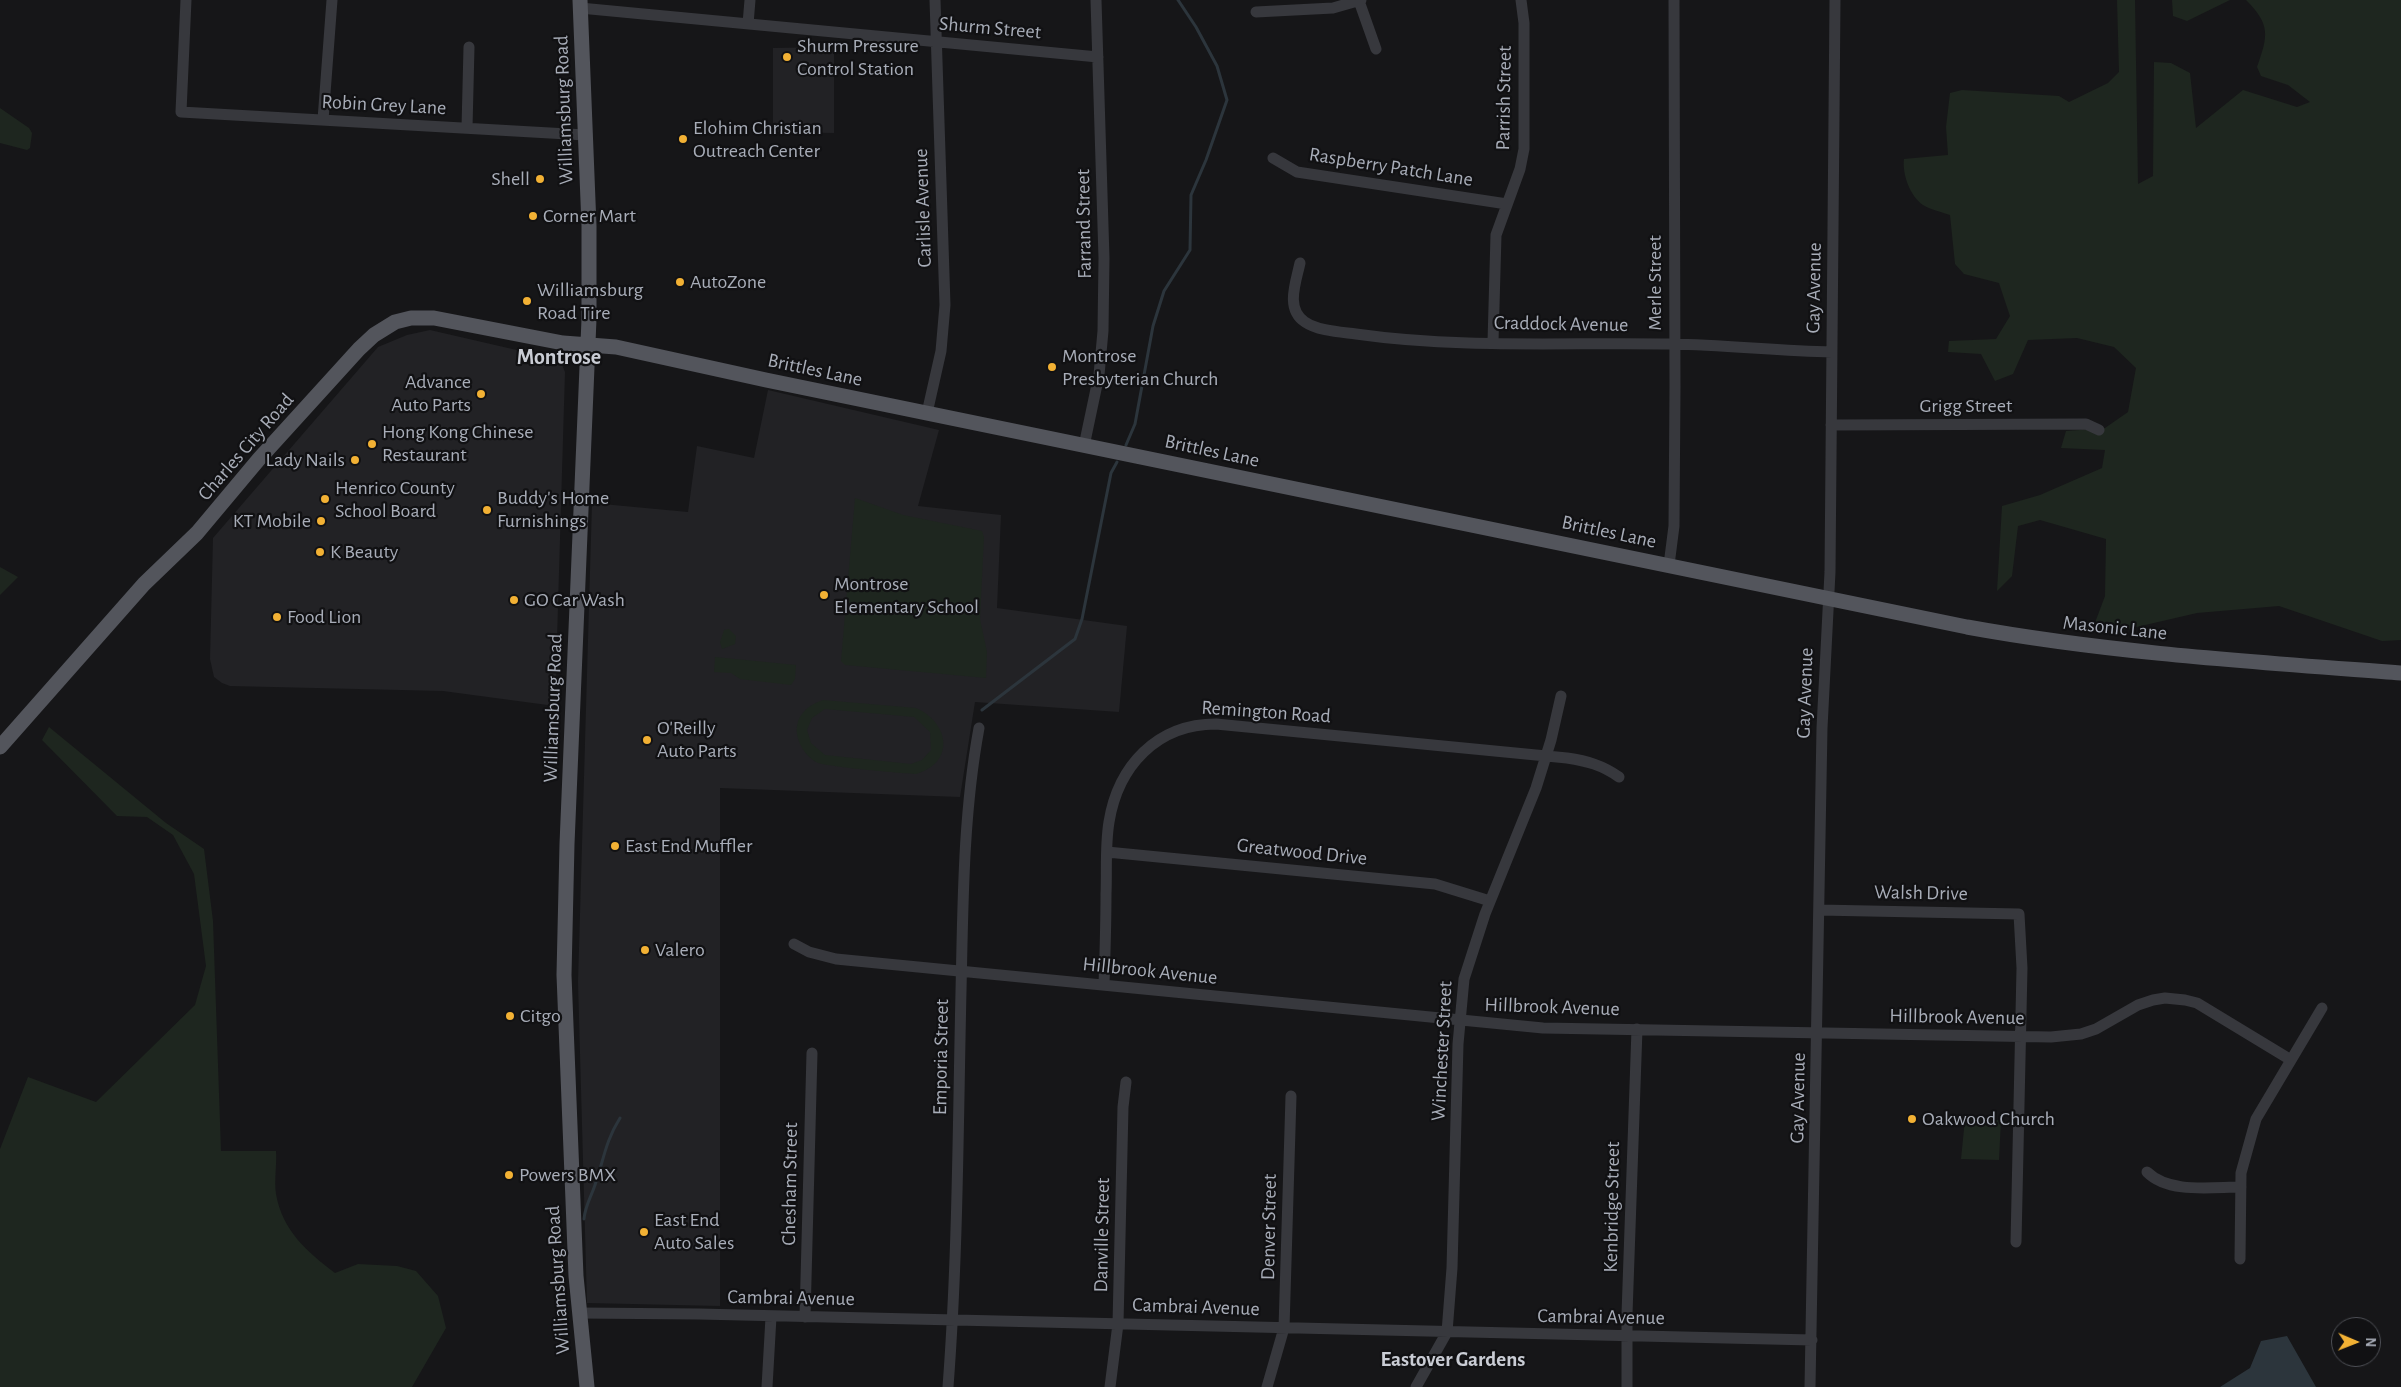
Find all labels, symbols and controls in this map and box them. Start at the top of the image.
street label: Shurm Street [938,12,1042,44]
place label: Shurm Pressure Control Station [797,34,919,81]
street label: Williamsburg Road [549,35,579,185]
street label: Parrish Street [1491,45,1517,151]
marker: Shurm Pressure Control Station [781,51,793,63]
street label: Robin Grey Lane [321,90,447,120]
place label: Elohim Christian Outreach Center [693,116,822,163]
marker: Elohim Christian Outreach Center [677,133,689,145]
street label: Raspberry Patch Lane [1307,142,1475,192]
street label: Carlisle Avenue [909,148,937,268]
place label: Shell [491,167,530,191]
street label: Farrand Street [1071,169,1097,279]
marker: Shell [534,173,546,185]
place label: Corner Mart [543,204,636,228]
marker: Corner Mart [527,210,539,222]
street label: Merle Street [1643,235,1667,331]
street label: Gay Avenue [1801,242,1827,334]
place label: AutoZone [690,270,766,294]
marker: AutoZone [674,276,686,288]
place label: Williamsburg Road Tire [537,278,643,325]
marker: Williamsburg Road Tire [521,295,533,307]
street label: Craddock Avenue [1494,311,1628,337]
district label: Montrose [517,344,601,370]
place label: Montrose Presbyterian Church [1062,344,1218,391]
street label: Brittles Lane [765,348,865,392]
marker: Montrose Presbyterian Church [1046,361,1058,373]
place label: Advance Auto Parts [391,370,471,417]
street label: Charles City Road [193,388,299,506]
marker: Advance Auto Parts [475,388,487,400]
street label: Grigg Street [1920,394,2012,418]
place label: Hong Kong Chinese Restaurant [382,420,534,467]
street label: Brittles Lane [1162,429,1262,473]
marker: Hong Kong Chinese Restaurant [366,438,378,450]
place label: Lady Nails [266,448,345,472]
marker: Lady Nails [349,454,361,466]
place label: Henrico County School Board [335,476,455,523]
place label: Buddy's Home Furnishings [497,486,609,533]
marker: Henrico County School Board [319,493,331,505]
marker: Buddy's Home Furnishings [481,504,493,516]
place label: KT Mobile [233,509,311,533]
street label: Brittles Lane [1559,510,1659,554]
marker: KT Mobile [315,515,327,527]
place label: K Beauty [330,540,398,564]
marker: K Beauty [314,546,326,558]
place label: Montrose Elementary School [834,572,979,619]
place label: GO Car Wash [524,588,625,612]
marker: Montrose Elementary School [818,589,830,601]
marker: GO Car Wash [508,594,520,606]
place label: Food Lion [287,605,361,629]
marker: Food Lion [271,611,283,623]
street label: Masonic Lane [2062,611,2168,645]
street label: Williamsburg Road [538,633,568,783]
street label: Gay Avenue [1791,647,1819,739]
street label: Remington Road [1201,696,1331,728]
place label: O'Reilly Auto Parts [657,716,737,763]
marker: O'Reilly Auto Parts [641,734,653,746]
street label: Greatwood Drive [1236,833,1368,871]
place label: East End Muffler [625,834,752,858]
marker: East End Muffler [609,840,621,852]
street label: Walsh Drive [1874,880,1968,906]
place label: Valero [655,938,705,962]
marker: Valero [639,944,651,956]
street label: Hillbrook Avenue [1081,952,1219,990]
street label: Winchester Street [1426,981,1458,1121]
street label: Hillbrook Avenue [1484,993,1620,1021]
street label: Emporia Street [928,999,954,1115]
place label: Citgo [520,1004,561,1028]
street label: Hillbrook Avenue [1889,1004,2025,1030]
marker: Citgo [504,1010,516,1022]
street label: Gay Avenue [1785,1052,1811,1144]
place label: Oakwood Church [1922,1107,2055,1131]
marker: Oakwood Church [1906,1113,1918,1125]
street label: Chesham Street [777,1122,803,1246]
street label: Kenbridge Street [1599,1141,1625,1273]
place label: Powers BMX [519,1163,616,1187]
marker: Powers BMX [503,1169,515,1181]
street label: Denver Street [1256,1174,1282,1280]
street label: Danville Street [1089,1177,1115,1293]
street label: Williamsburg Road [541,1205,575,1355]
place label: East End Auto Sales [654,1208,734,1255]
marker: East End Auto Sales [638,1226,650,1238]
street label: Cambrai Avenue [727,1285,855,1311]
street label: Cambrai Avenue [1132,1293,1260,1321]
street label: Cambrai Avenue [1537,1304,1665,1330]
north arrow [2331,1317,2381,1367]
text: N [2363,1337,2377,1347]
district label: Eastover Gardens [1381,1347,1525,1373]

